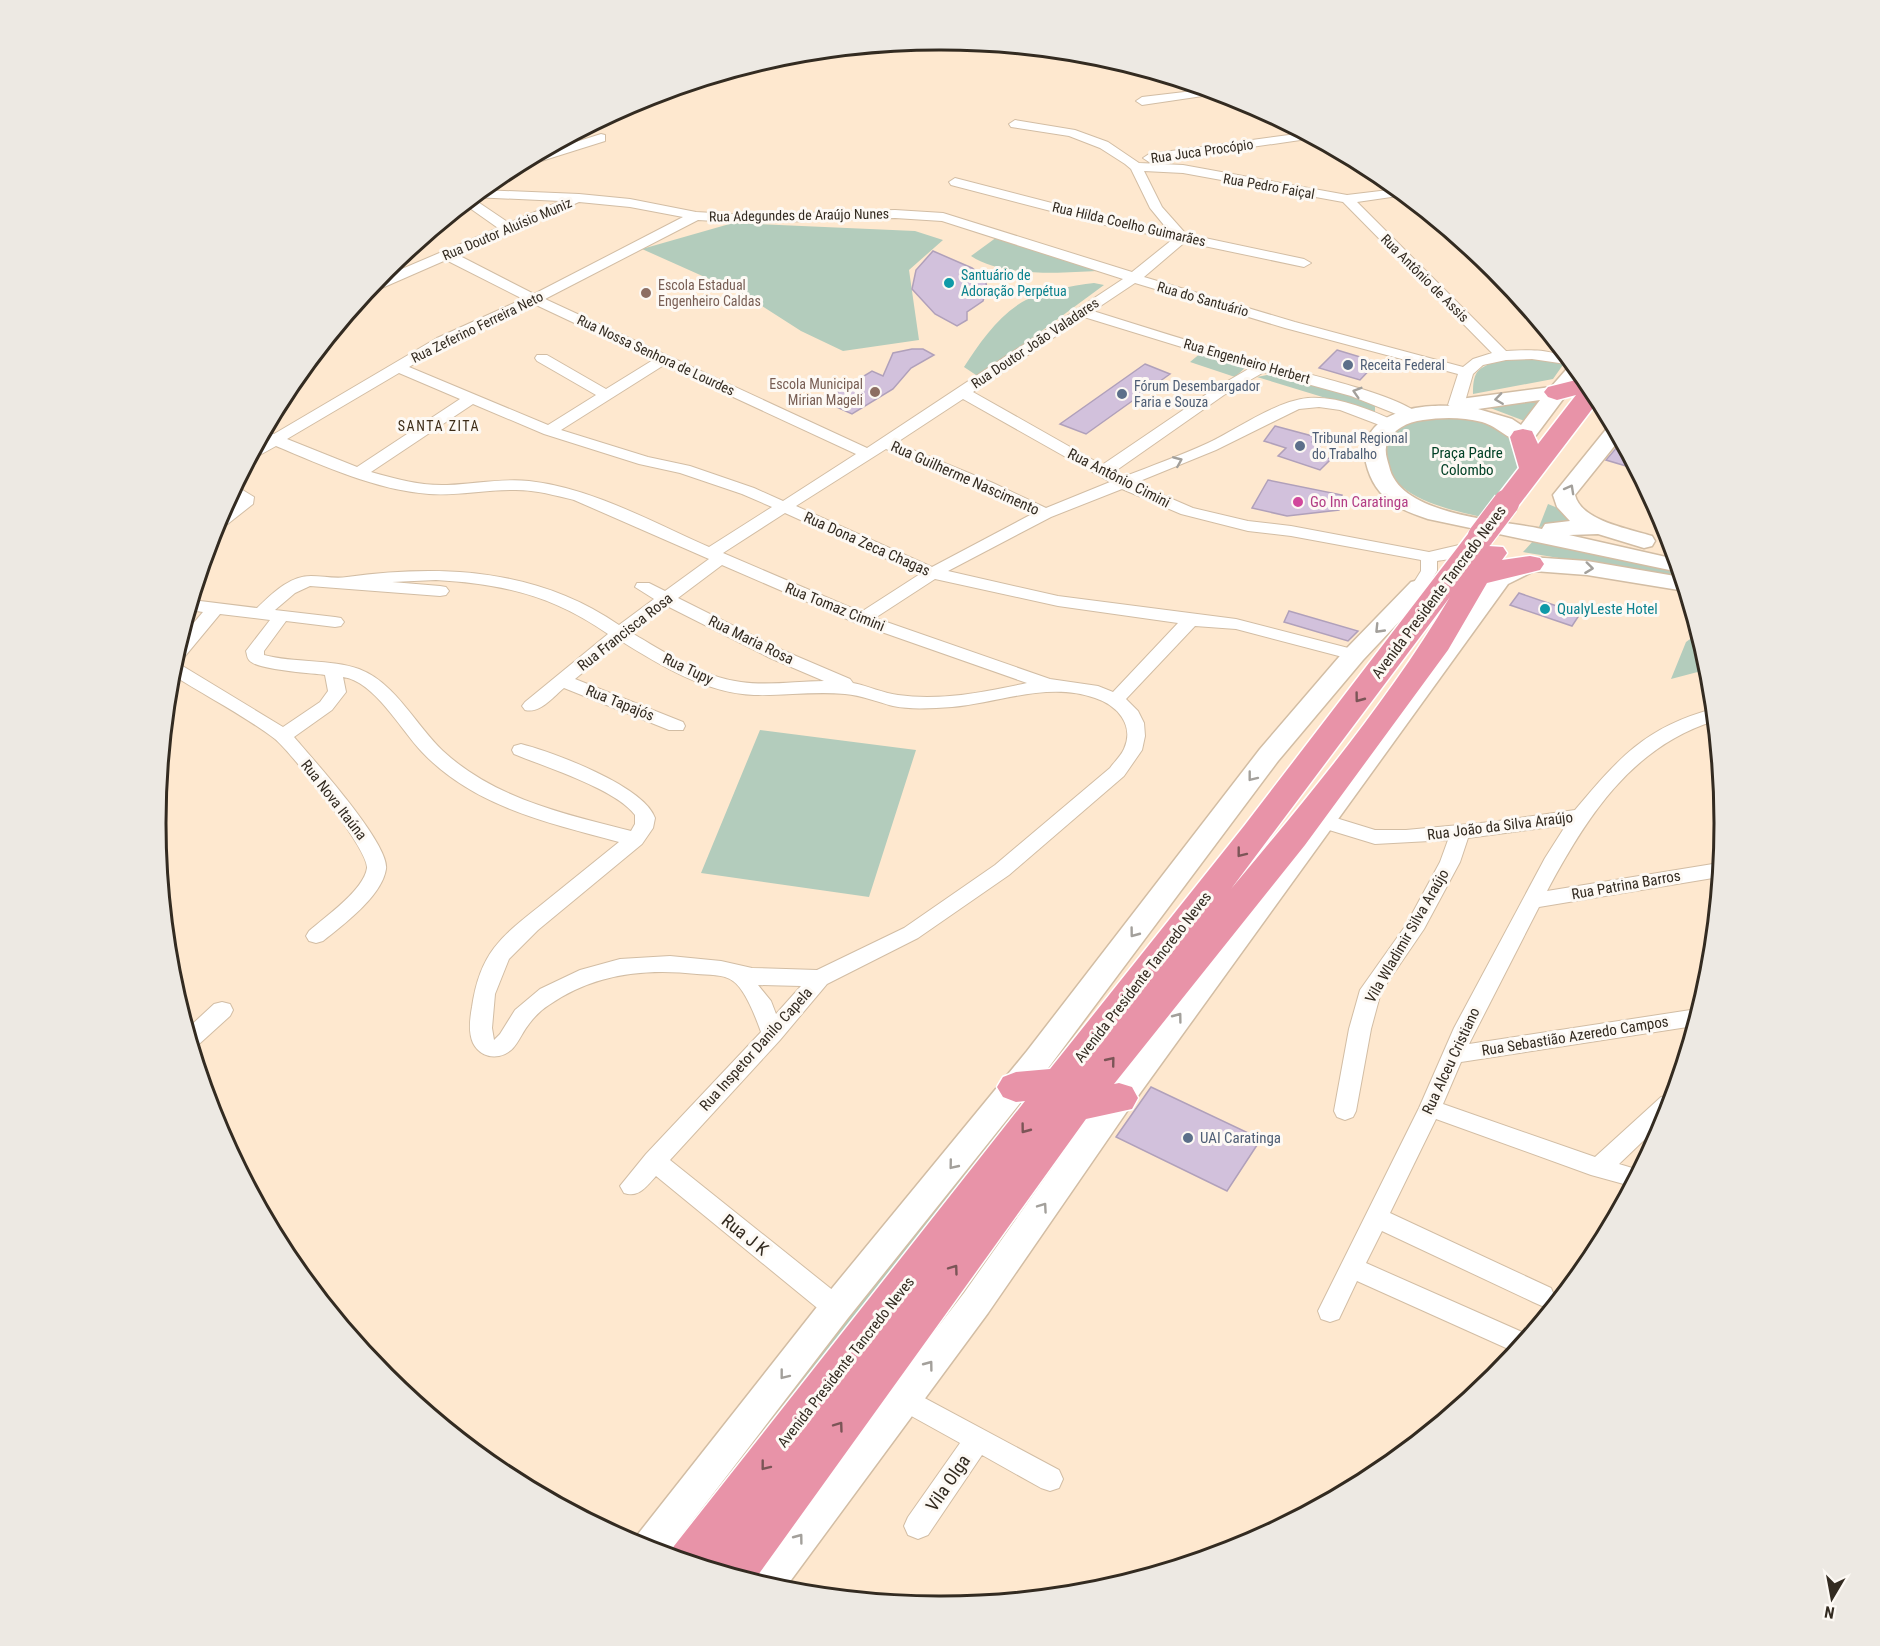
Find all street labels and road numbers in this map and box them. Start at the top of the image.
street label: Rua Juca Procópio [1150,136,1254,166]
street label: Rua Pedro Faiçal [1222,170,1316,202]
street label: Rua Doutor Aluísio Muniz [440,194,574,264]
street label: Rua Hilda Coelho Guimarães [1051,199,1207,249]
street label: Rua Adegundes de Araújo Nunes [709,205,889,225]
street label: Rua Antônio de Assis [1378,231,1472,325]
street label: Rua do Santuário [1156,278,1250,320]
street label: Rua Zeferino Ferreira Neto [408,288,546,366]
street label: Rua Doutor João Valadares [968,294,1102,392]
street label: Rua Nossa Senhora de Lourdes [575,311,737,399]
street label: Rua Engenheiro Herbert [1182,335,1312,387]
street label: Rua Guilherme Nascimento [888,437,1042,519]
street label: Rua Antônio Cimini [1065,444,1173,512]
street label: Avenida Presidente Tancredo Neves [1368,502,1510,682]
street label: Rua Dona Zeca Chagas [801,508,933,580]
street label: Rua Tomaz Cimini [782,579,888,635]
street label: Rua Francisca Rosa [574,589,676,675]
street label: Rua Maria Rosa [705,612,797,668]
street label: Rua Tupy [660,650,716,688]
street label: Rua Tapajós [583,681,657,725]
street label: Rua Nova Itaúna [297,756,371,844]
street label: Rua João da Silva Araújo [1426,808,1574,844]
street label: Vila Wladimir Silva Araújo [1361,866,1453,1006]
street label: Rua Patrina Barros [1570,867,1682,903]
street label: Avenida Presidente Tancredo Neves [1071,888,1215,1066]
street label: Rua Inspetor Danilo Capela [696,984,816,1114]
street label: Rua Alceu Cristiano [1418,1005,1484,1117]
street label: Rua Sebastião Azeredo Campos [1480,1012,1670,1060]
street label: Rua J K [718,1210,773,1260]
street label: Avenida Presidente Tancredo Neves [774,1273,918,1451]
street label: Vila Olga [921,1451,974,1515]

